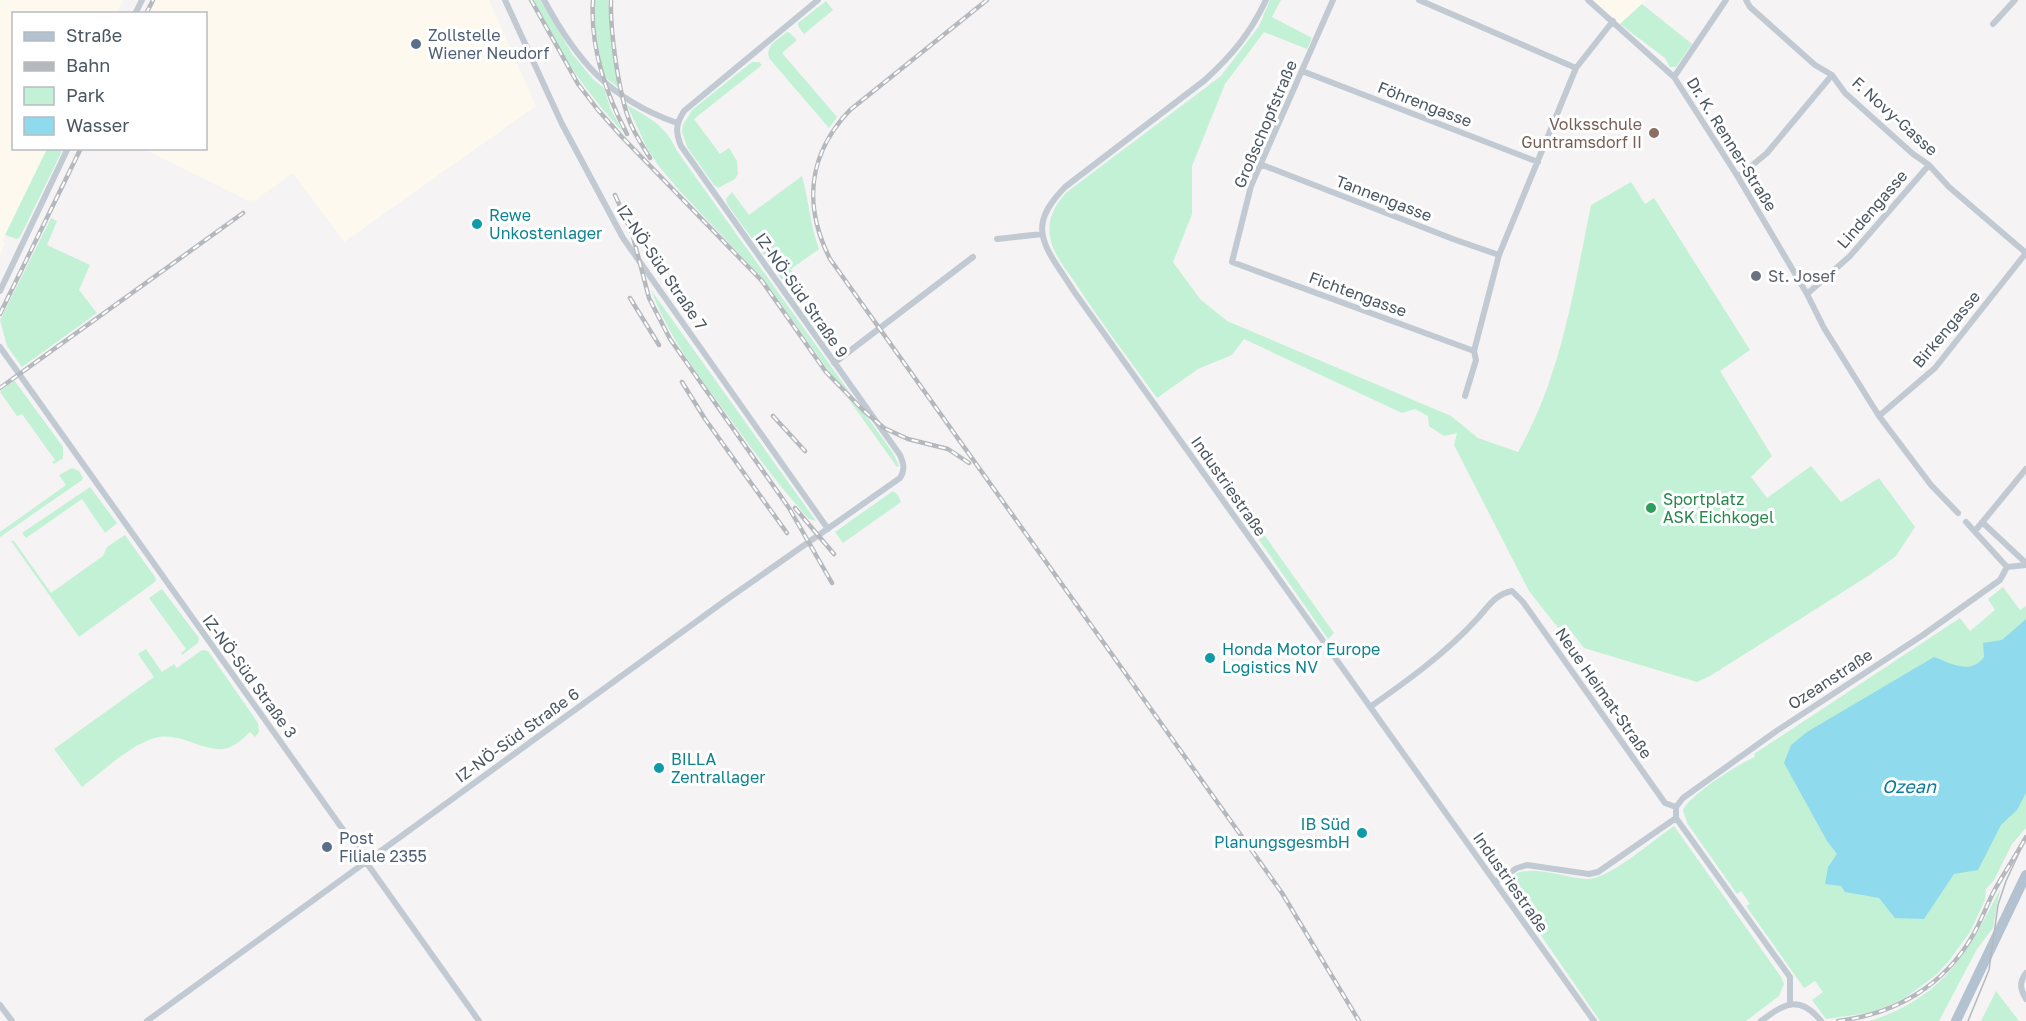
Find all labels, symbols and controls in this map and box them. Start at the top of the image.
legend [12,12,207,150]
text: Straße [66,24,122,46]
place label: Zollstelle Wiener Neudorf [428,25,549,63]
marker: Zollstelle Wiener Neudorf [409,37,423,51]
text: Bahn [66,54,110,76]
street label: Großschopfstraße [1229,57,1301,191]
street label: F. Novy-Gasse [1848,72,1942,160]
street label: Dr. K. Renner-Straße [1683,73,1781,215]
street label: Föhrengasse [1375,77,1475,131]
text: Park [66,84,105,106]
text: Wasser [66,114,129,136]
place label: Volksschule Guntramsdorf II [1521,114,1642,152]
marker: Volksschule Guntramsdorf II [1647,126,1661,140]
street label: Lindengasse [1833,166,1911,252]
street label: Tannengasse [1333,170,1435,226]
street label: IZ-NÖ-Süd Straße 7 [613,200,711,334]
place label: Rewe Unkostenlager [489,205,602,243]
marker: Rewe Unkostenlager [470,217,484,231]
street label: IZ-NÖ-Süd Straße 9 [751,229,853,361]
place label: St. Josef [1768,266,1836,286]
street label: Fichtengasse [1306,267,1410,321]
marker: St. Josef [1749,269,1763,283]
street label: Birkengasse [1908,286,1984,372]
street label: Industriestraße [1187,432,1271,540]
place label: Sportplatz ASK Eichkogel [1663,489,1774,527]
marker: Sportplatz ASK Eichkogel [1644,501,1658,515]
street label: IZ-NÖ-Süd Straße 3 [198,610,302,742]
street label: Neue Heimat-Straße [1551,624,1657,762]
place label: Honda Motor Europe Logistics NV [1222,639,1380,677]
street label: Ozeanstraße [1784,644,1876,714]
marker: Honda Motor Europe Logistics NV [1203,651,1217,665]
street label: IZ-NÖ-Süd Straße 6 [451,683,583,787]
place label: BILLA Zentrallager [671,749,765,787]
marker: BILLA Zentrallager [652,761,666,775]
water label: Ozean [1882,775,1937,797]
place label: IB Süd PlanungsgesmbH [1214,814,1350,852]
marker: IB Süd PlanungsgesmbH [1355,826,1369,840]
place label: Post Filiale 2355 [339,828,427,866]
street label: Industriestraße [1469,828,1553,936]
marker: Post Filiale 2355 [320,840,334,854]

